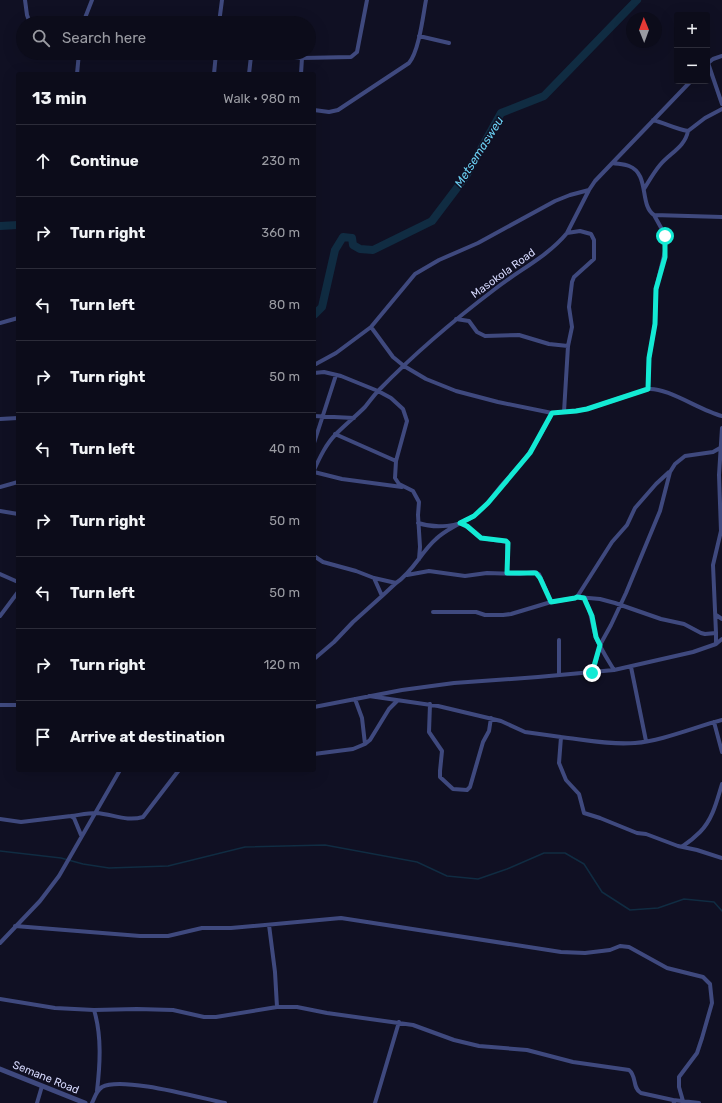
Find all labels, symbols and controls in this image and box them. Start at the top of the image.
north arrow [626,12,662,48]
map controls [674,12,710,84]
button: + [674,12,710,48]
search box [16,16,316,60]
icon: search [30,27,52,49]
text: Search here [62,29,146,47]
button: − [674,48,710,84]
text: 13 min [32,88,87,108]
text: Walk · 980 m [223,91,300,106]
water label: Metsemasweu [452,114,506,190]
icon: ahead [32,150,54,172]
text: Continue [70,152,139,170]
text: 230 m [262,153,300,168]
icon: right [32,222,54,244]
text: Turn right [70,224,145,242]
text: 360 m [261,225,300,240]
route start [656,227,674,245]
street label: Masokola Road [469,246,538,301]
icon: left [32,294,54,316]
text: Turn left [70,296,135,314]
text: 80 m [269,297,300,312]
icon: right [32,366,54,388]
text: Turn right [70,368,145,386]
text: 50 m [269,369,300,384]
icon: left [32,438,54,460]
text: Turn left [70,440,135,458]
text: 40 m [269,441,300,456]
icon: right [32,510,54,532]
text: Turn right [70,512,145,530]
text: 50 m [269,513,300,528]
icon: left [32,582,54,604]
text: Turn left [70,584,135,602]
text: 50 m [269,585,300,600]
icon: right [32,654,54,676]
text: Turn right [70,656,145,674]
text: 120 m [264,657,300,672]
route end [583,664,601,682]
icon: arrive [32,726,54,748]
text: Arrive at destination [70,728,225,746]
street label: Semane Road [11,1058,81,1097]

